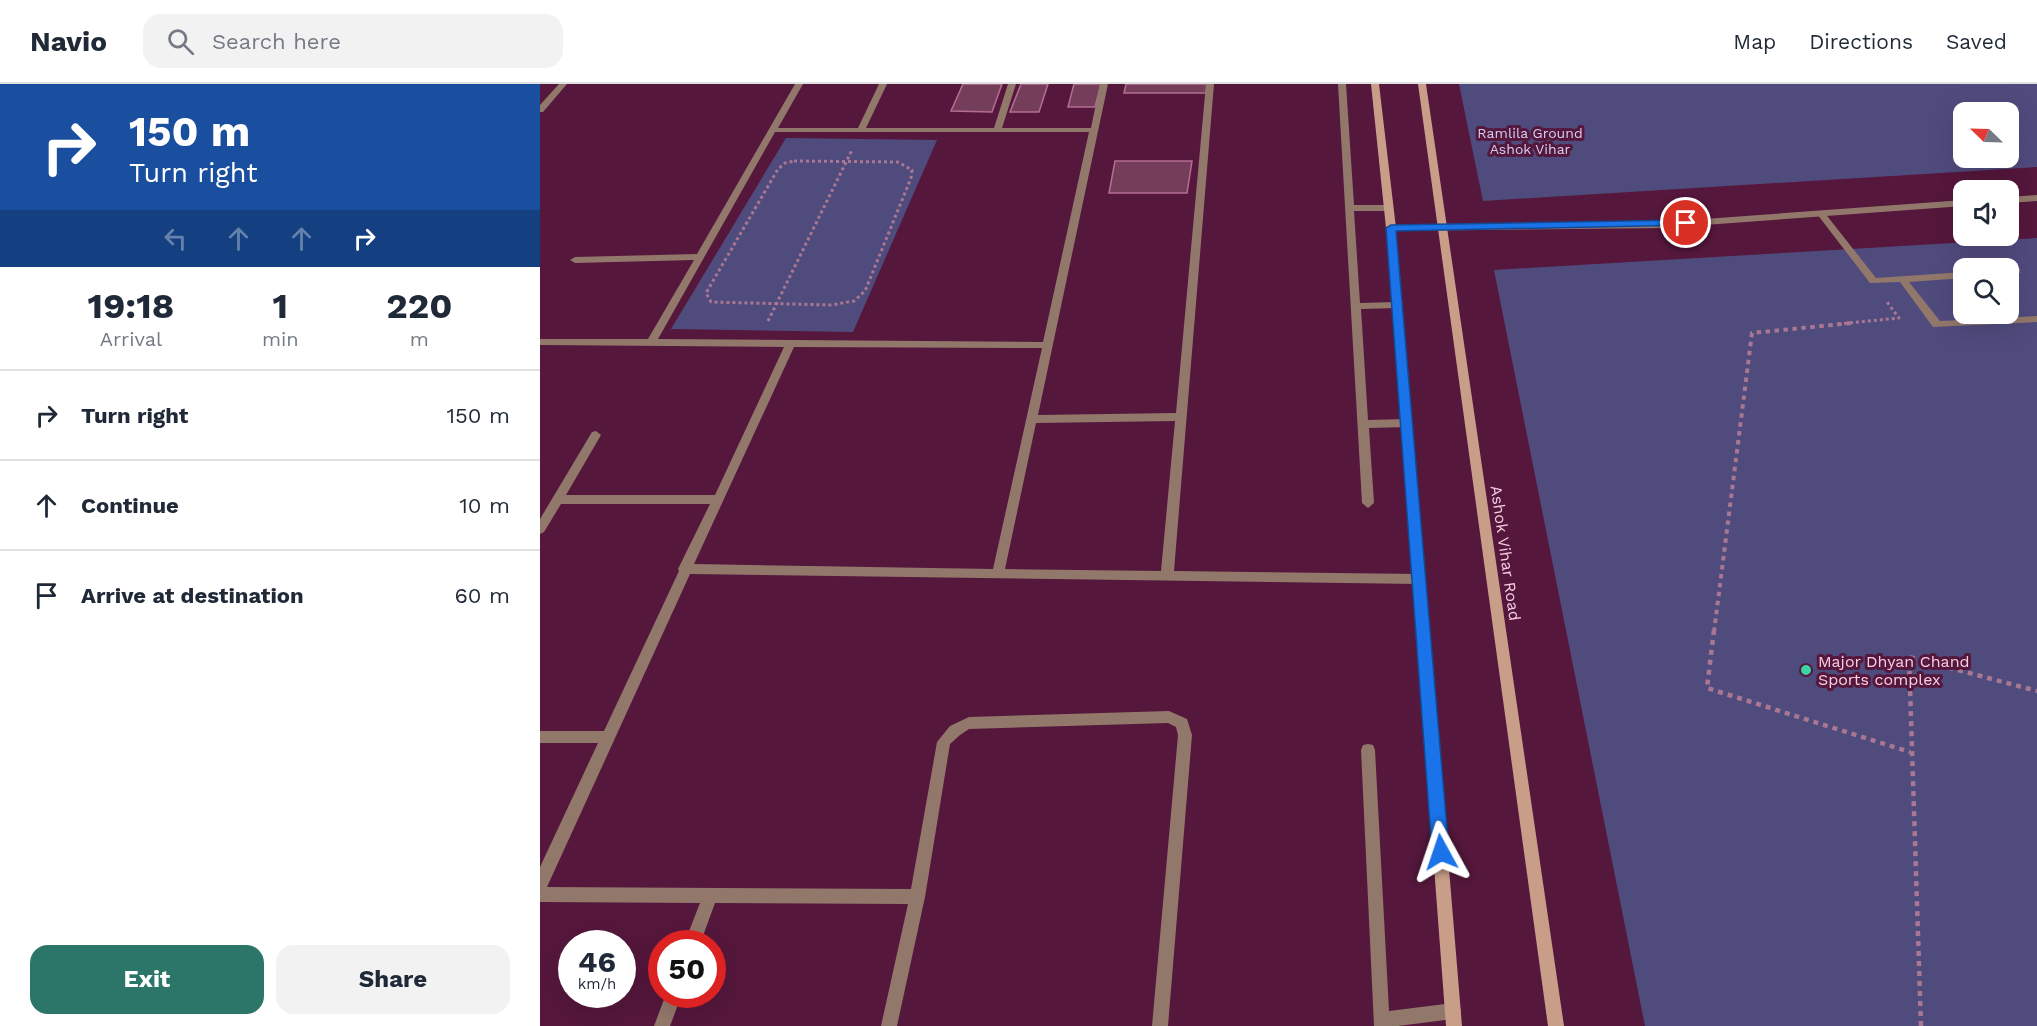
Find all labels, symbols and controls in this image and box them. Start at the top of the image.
search box [143,14,563,68]
text: Navio [30,25,107,58]
icon: search [164,25,197,58]
text: Search here [212,29,341,54]
text: Map [1733,29,1776,54]
text: Directions [1809,29,1913,54]
text: Saved [1946,29,2007,54]
north arrow [1953,102,2019,168]
map controls [1953,102,2019,324]
text: 150 m [129,107,250,156]
icon: right [30,108,108,186]
park label: Ramlila Ground Ashok Vihar [1477,125,1583,157]
text: Turn right [129,157,258,189]
button: sound [1953,180,2019,246]
pin [1660,197,1711,248]
icon: arrive [1669,206,1702,239]
icon: left [159,222,192,255]
icon: ahead [222,222,255,255]
icon: ahead [285,222,318,255]
icon: right [348,222,381,255]
button: search [1953,258,2019,324]
text: 19:18 [88,285,174,327]
text: 1 [272,285,288,327]
text: 220 [386,285,452,327]
text: Arrival [100,327,162,351]
text: min [262,327,299,351]
text: m [410,327,429,351]
icon: right [30,399,63,432]
text: Turn right [81,403,188,428]
text: 150 m [446,403,510,428]
street label: Ashok Vihar Road [1487,484,1524,622]
icon: ahead [30,489,63,522]
text: Continue [81,493,179,518]
text: 10 m [459,493,510,518]
icon: arrive [30,579,63,612]
text: Arrive at destination [81,583,304,608]
text: 60 m [454,583,510,608]
place label: Major Dhyan Chand Sports complex [1818,652,1970,689]
marker: Major Dhyan Chand Sports complex [1799,663,1813,677]
position arrow [1409,820,1473,884]
speed limit sign: 50 [648,930,726,1008]
text: 46 [578,944,616,979]
button: Exit [30,945,264,1014]
button: Share [276,945,510,1014]
text: km/h [578,975,616,993]

